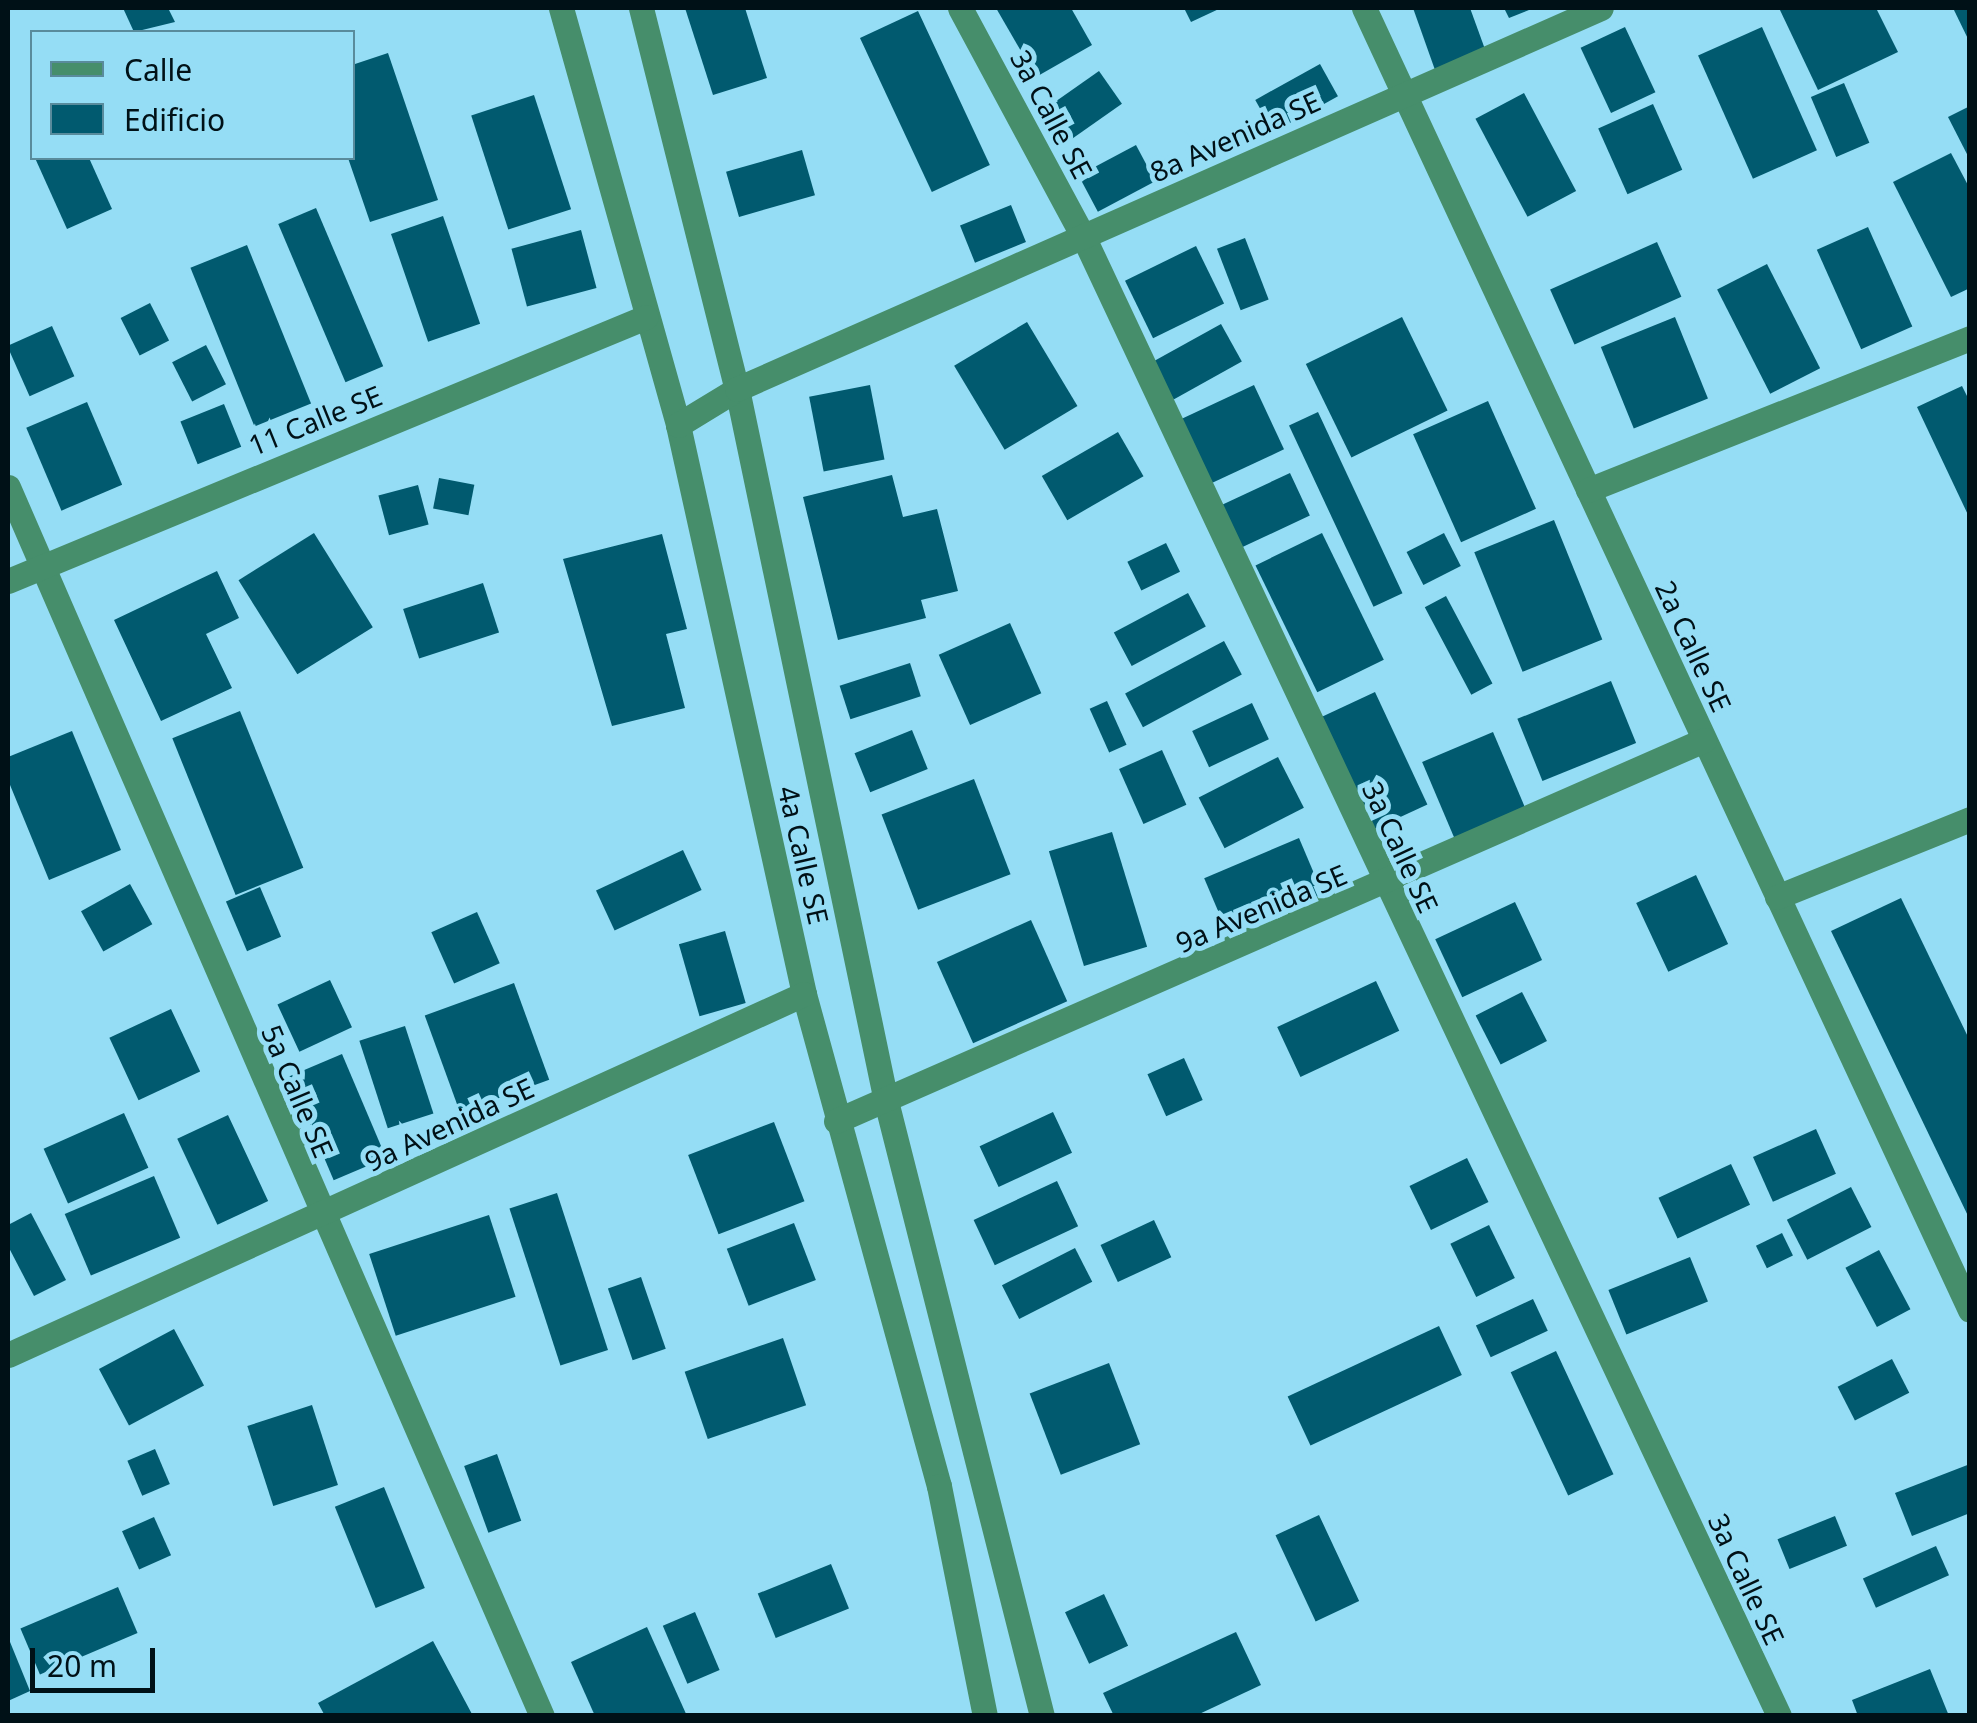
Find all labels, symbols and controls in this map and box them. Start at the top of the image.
legend [30,30,355,160]
street label: 3a Calle SE [1004,44,1100,184]
text: Calle [124,49,192,90]
street label: 8a Avenida SE [1145,84,1325,188]
text: Edificio [124,99,225,140]
street label: 11 Calle SE [243,378,387,462]
street label: 2a Calle SE [1649,575,1739,717]
street label: 3a Calle SE [1356,776,1446,918]
street label: 4a Calle SE [772,783,836,927]
street label: 9a Avenida SE [1170,857,1352,959]
street label: 5a Calle SE [255,1020,341,1162]
street label: 9a Avenida SE [359,1070,539,1178]
street label: 3a Calle SE [1702,1508,1792,1650]
scale bar [35,1628,160,1690]
text: 20 m [47,1645,117,1686]

